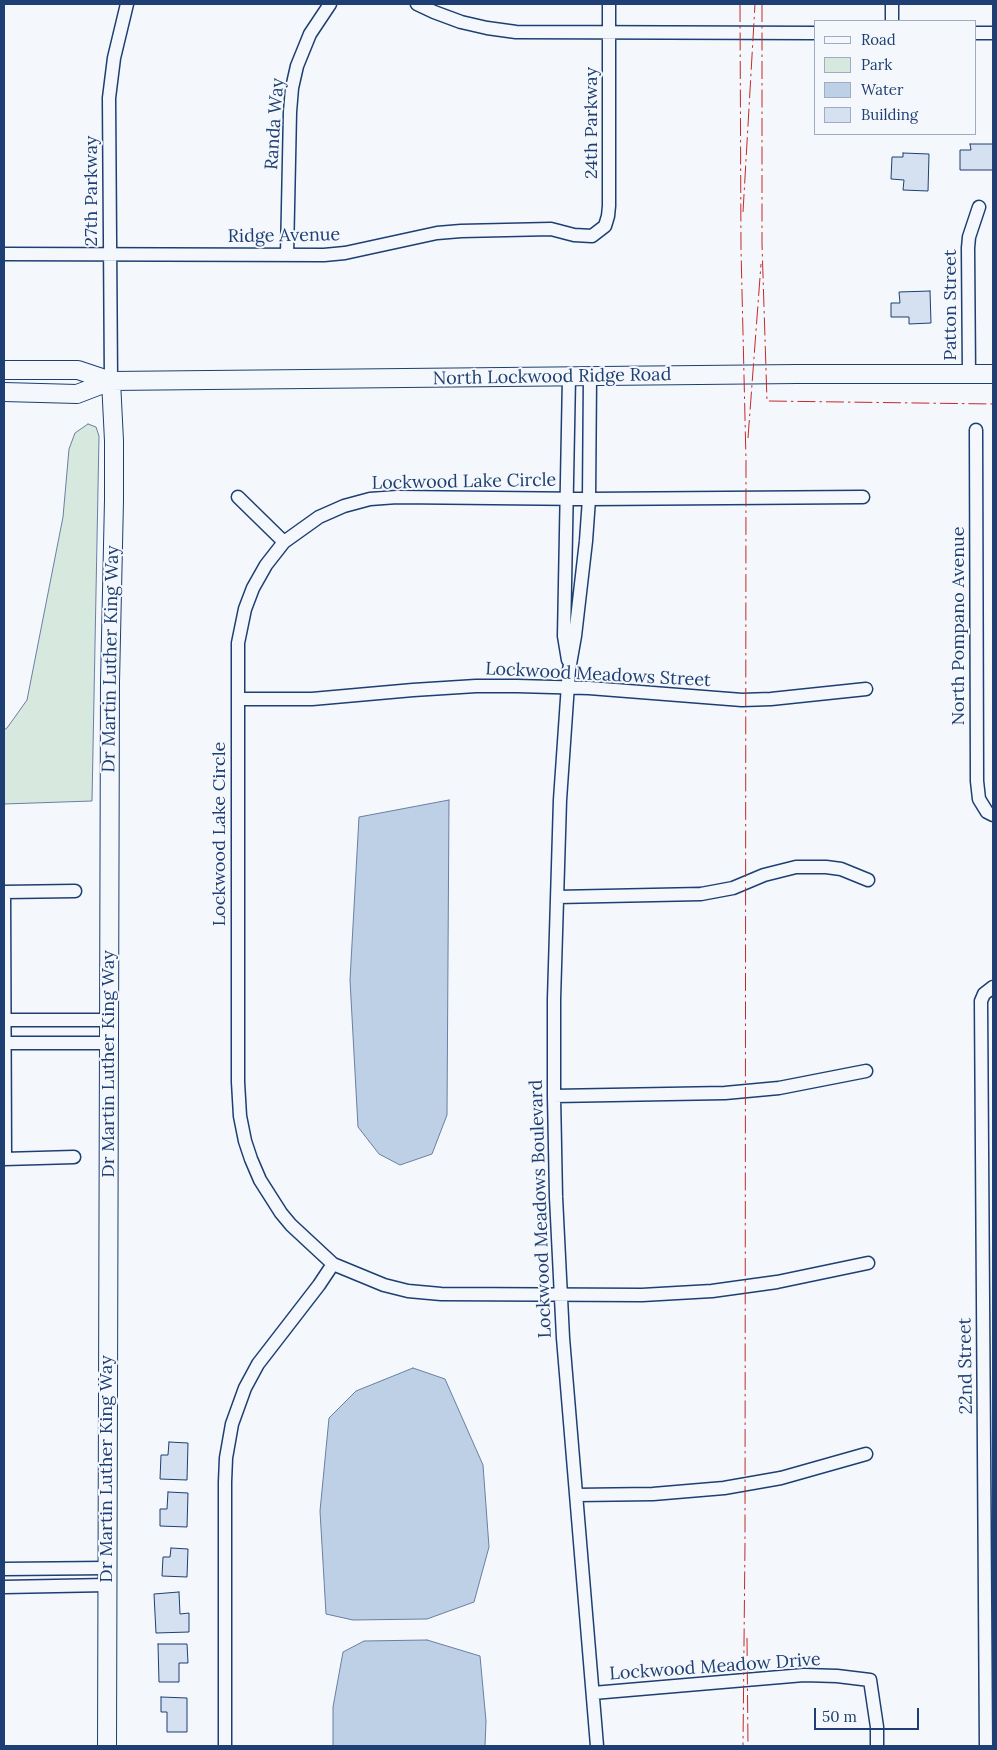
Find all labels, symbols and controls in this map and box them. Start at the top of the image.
legend [814,20,977,135]
text: Road [861,30,896,49]
text: Park [861,55,892,74]
street label: 24th Parkway [581,67,603,179]
street label: Randa Way [261,77,289,171]
text: Water [861,80,903,99]
text: Building [861,105,918,124]
street label: 27th Parkway [81,136,103,246]
street label: Ridge Avenue [228,224,340,248]
street label: Patton Street [940,249,962,361]
street label: North Lockwood Ridge Road [433,364,671,390]
street label: Lockwood Lake Circle [372,470,556,494]
street label: North Pompano Avenue [948,526,970,726]
street label: Dr Martin Luther King Way [98,545,124,773]
street label: Lockwood Meadows Street [485,658,711,692]
street label: Lockwood Lake Circle [209,742,231,926]
street label: Dr Martin Luther King Way [98,950,120,1178]
street label: Lockwood Meadows Boulevard [526,1079,556,1339]
street label: 22nd Street [954,1317,978,1415]
street label: Dr Martin Luther King Way [96,1355,118,1583]
street label: Lockwood Meadow Drive [609,1649,821,1685]
scale bar [817,1698,922,1730]
text: 50 m [822,1707,857,1726]

